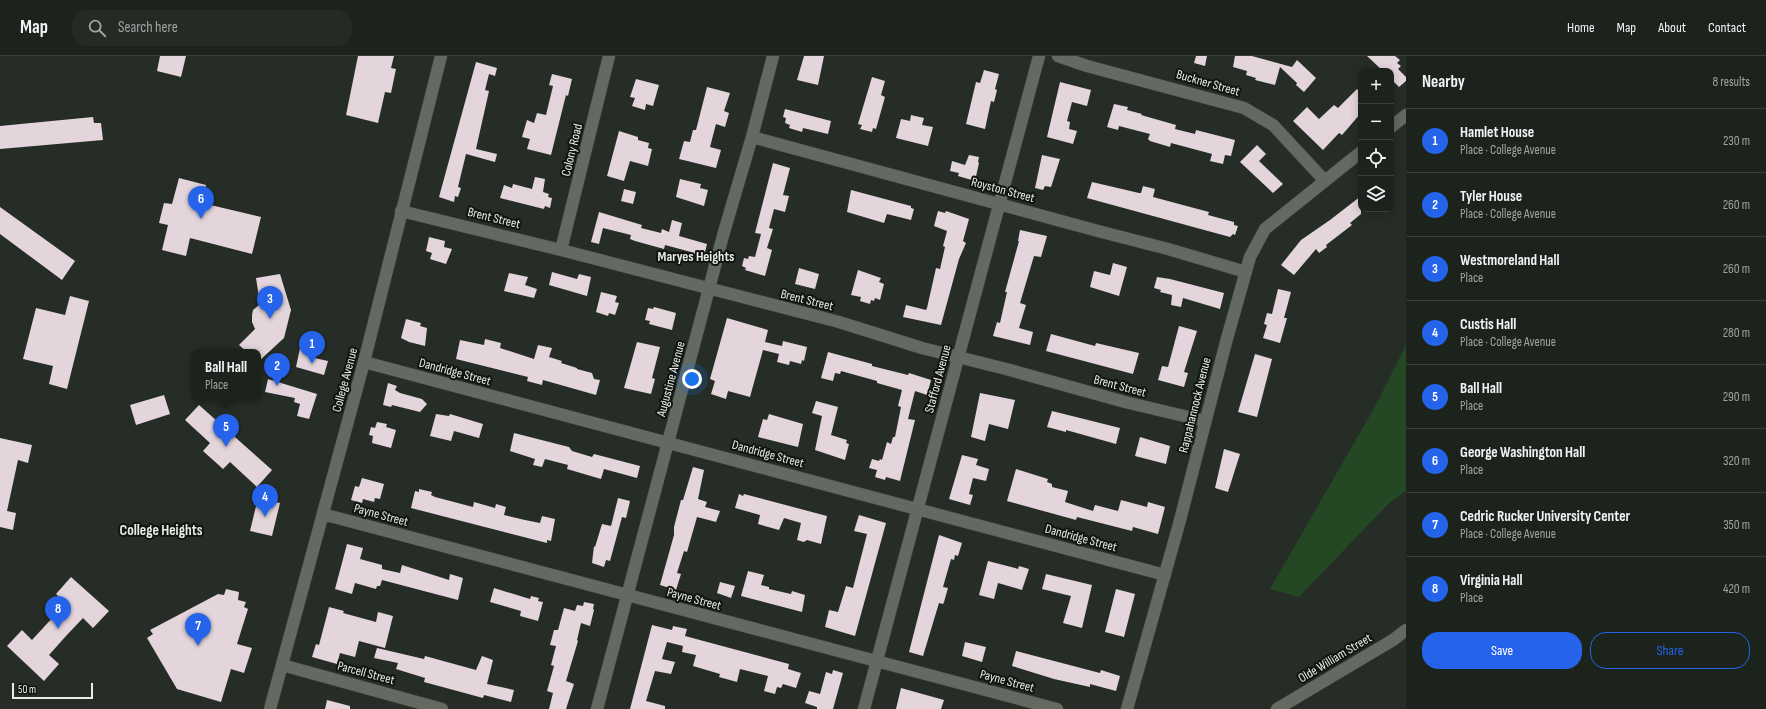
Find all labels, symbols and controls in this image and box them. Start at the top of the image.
search box [72,10,352,46]
text: Map [20,16,48,39]
icon: search [86,17,108,39]
text: Search here [118,18,178,37]
text: Home [1567,19,1595,36]
text: Map [1617,19,1636,36]
text: About [1658,19,1686,36]
text: Contact [1708,19,1746,36]
street label: Buckner Street [1174,66,1242,100]
map controls [1358,68,1394,212]
button: + [1358,68,1394,104]
text: Nearby [1422,72,1465,92]
text: 8 results [1712,74,1750,90]
button: − [1358,104,1394,140]
street label: Colony Road [558,122,586,178]
text: Hamlet House [1460,123,1534,142]
text: 1 [1432,133,1438,149]
text: 230 m [1723,133,1750,149]
button: locate [1358,140,1394,176]
text: Place · College Avenue [1460,142,1556,158]
street label: Royston Street [969,174,1037,206]
button: layers [1358,176,1394,212]
pin: 6 [188,186,214,219]
text: Tyler House [1460,187,1522,206]
text: 2 [1432,197,1438,213]
text: 260 m [1723,197,1750,213]
street label: Brent Street [466,204,522,232]
text: Place · College Avenue [1460,206,1556,222]
district label: Maryes Heights [658,248,734,265]
text: Westmoreland Hall [1460,251,1560,270]
text: 3 [1432,261,1438,277]
text: 260 m [1723,261,1750,277]
text: Place [1460,270,1483,286]
pin: 3 [257,286,283,319]
street label: Brent Street [779,286,835,314]
text: Custis Hall [1460,315,1516,334]
text: 4 [1432,325,1438,341]
text: 280 m [1723,325,1750,341]
pin: 1 [299,331,325,364]
text: Place · College Avenue [1460,334,1556,350]
street label: Augustine Avenue [653,340,689,419]
street label: Stafford Avenue [921,343,955,415]
street label: College Avenue [329,346,361,414]
popup [191,349,261,401]
pin: 2 [264,353,290,386]
street label: Dandridge Street [417,355,493,389]
street label: Rappahannock Avenue [1175,356,1215,454]
text: Ball Hall [205,358,247,377]
your location [682,369,702,389]
street label: Brent Street [1092,371,1148,401]
text: Place [205,377,228,393]
text: Ball Hall [1460,379,1502,398]
text: 5 [1432,389,1438,405]
text: 290 m [1723,389,1750,405]
text: Place [1460,398,1483,414]
pin: 5 [213,414,239,447]
street label: Dandridge Street [730,437,806,471]
text: George Washington Hall [1460,443,1585,462]
text: 6 [1432,453,1438,469]
text: 320 m [1723,453,1750,469]
text: Place [1460,462,1483,478]
pin: 4 [252,484,278,517]
street label: Payne Street [352,500,410,530]
text: Cedric Rucker University Center [1460,507,1630,526]
text: 7 [1432,517,1438,533]
text: 350 m [1723,517,1750,533]
district label: College Heights [120,521,203,540]
street label: Dandridge Street [1043,521,1119,555]
text: Place · College Avenue [1460,526,1556,542]
text: Virginia Hall [1460,571,1522,590]
text: 8 [1432,581,1438,597]
text: 420 m [1723,581,1750,597]
street label: Payne Street [665,584,723,614]
text: Place [1460,590,1483,606]
pin: 8 [45,596,71,629]
pin: 7 [185,613,211,646]
street label: Olde William Street [1295,630,1375,686]
button: Save [1422,632,1582,669]
button: Share [1590,632,1750,669]
street label: Parcell Street [336,658,396,688]
street label: Payne Street [978,666,1036,696]
scale bar [12,681,93,700]
text: 50 m [18,683,36,696]

